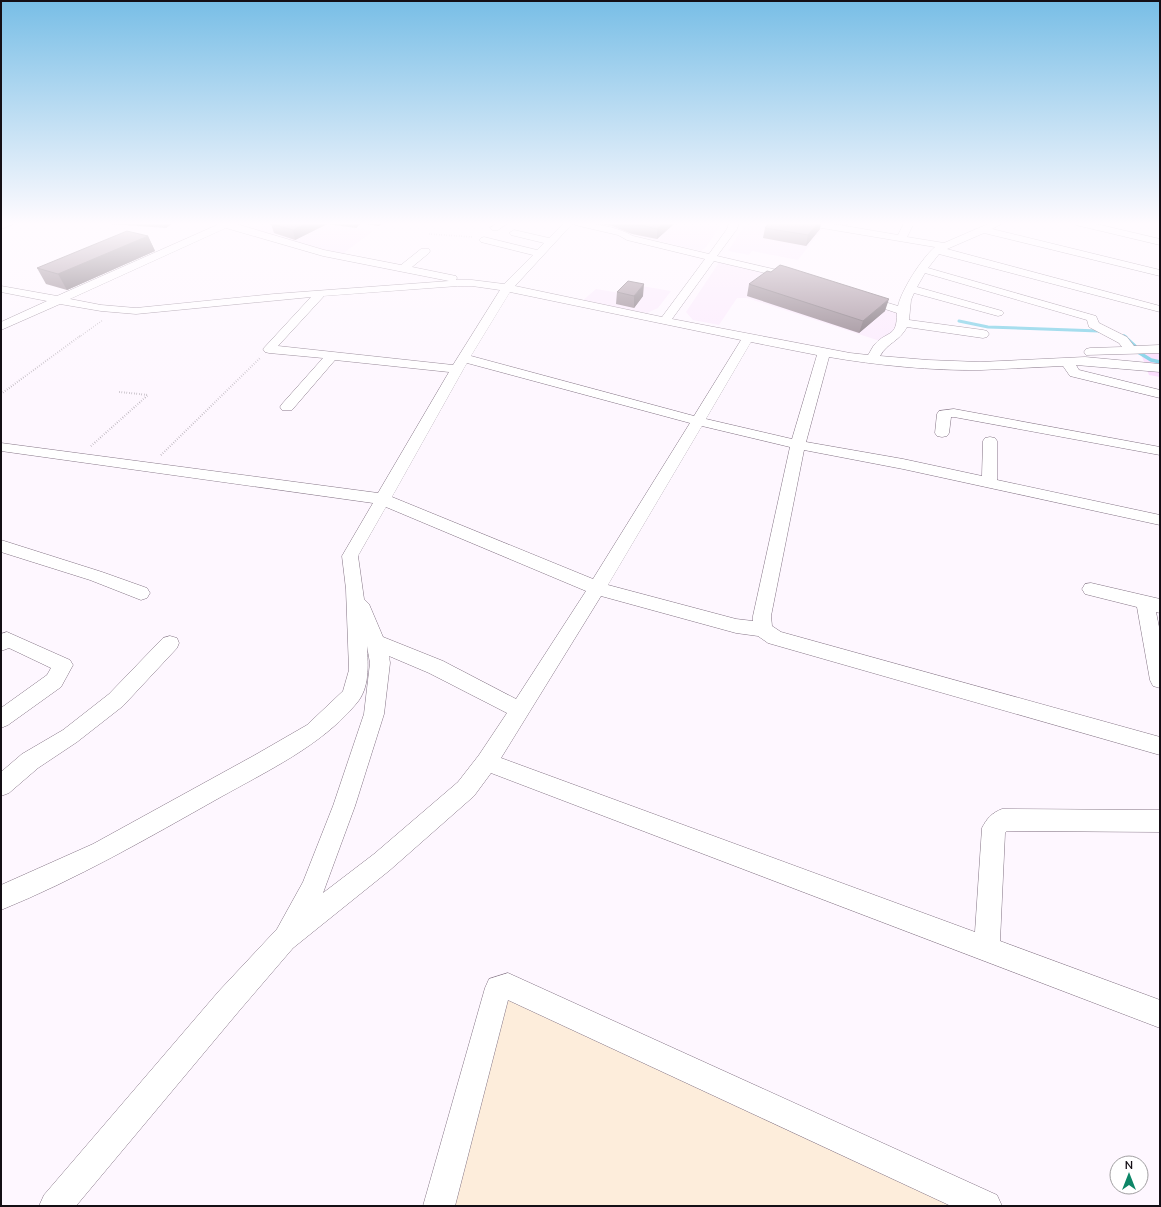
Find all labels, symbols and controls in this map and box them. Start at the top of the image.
north arrow [1109,1155,1149,1195]
text: N [1125,1158,1133,1172]

